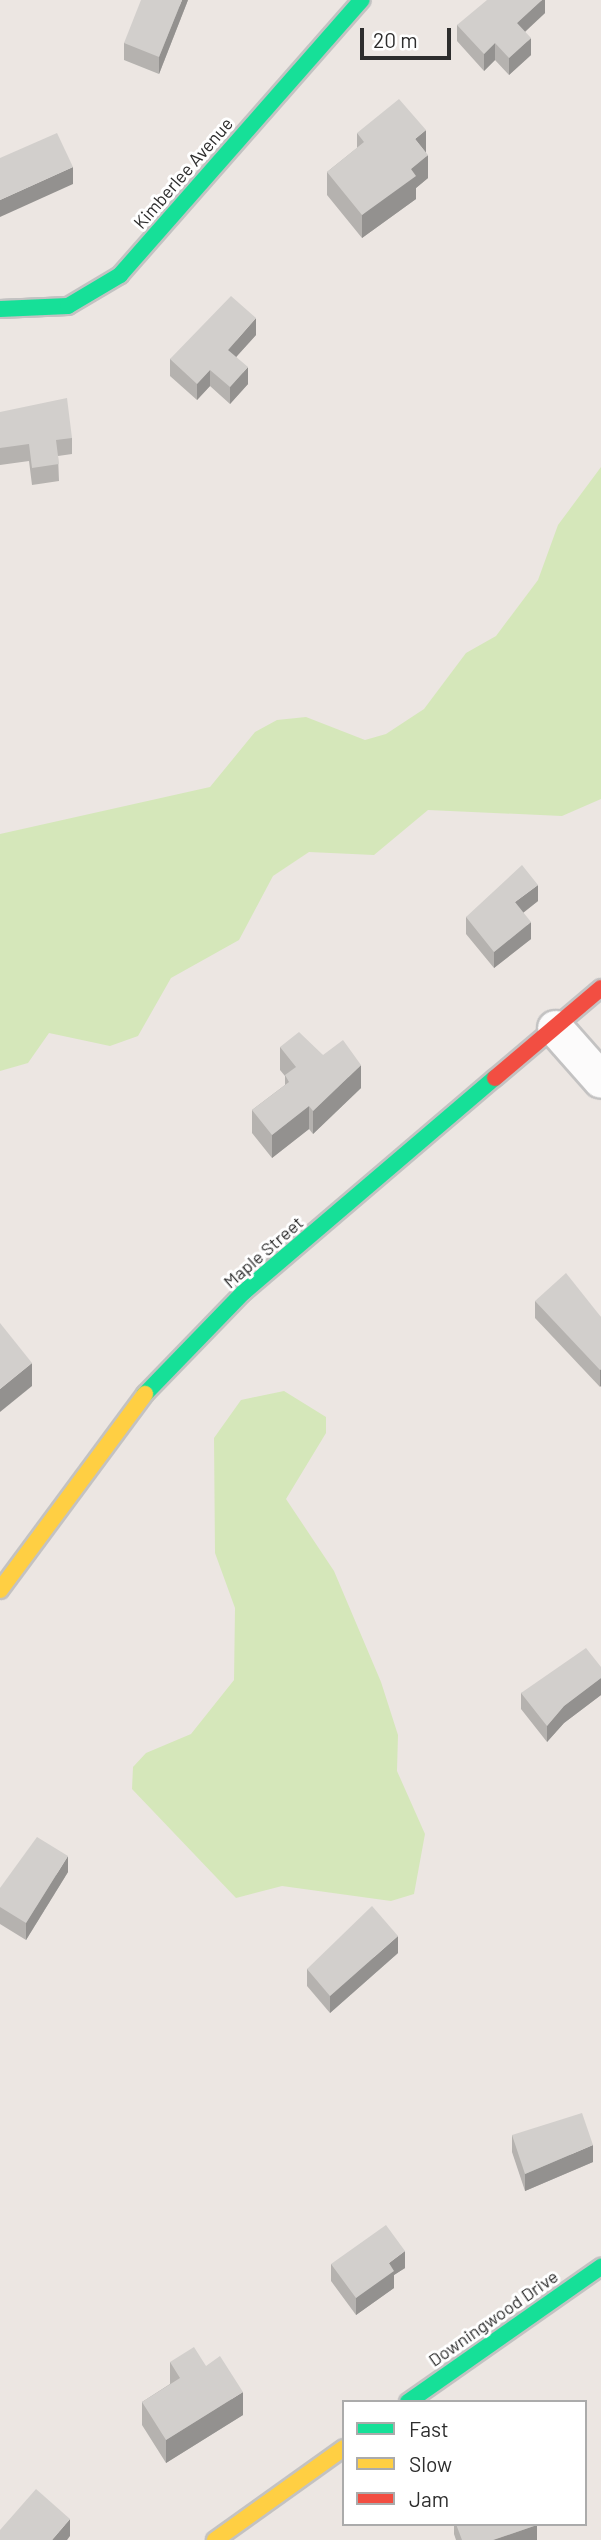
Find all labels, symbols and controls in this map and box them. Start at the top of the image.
scale bar [363,14,454,58]
text: 20 m [373,27,418,52]
street label: Kimberlee Avenue [129,113,237,233]
street label: Maple Street [219,1212,307,1292]
street label: Downingwood Drive [424,2265,562,2371]
legend [342,2400,587,2526]
text: Fast [409,2416,449,2441]
text: Slow [409,2451,452,2476]
text: Jam [409,2486,449,2511]

